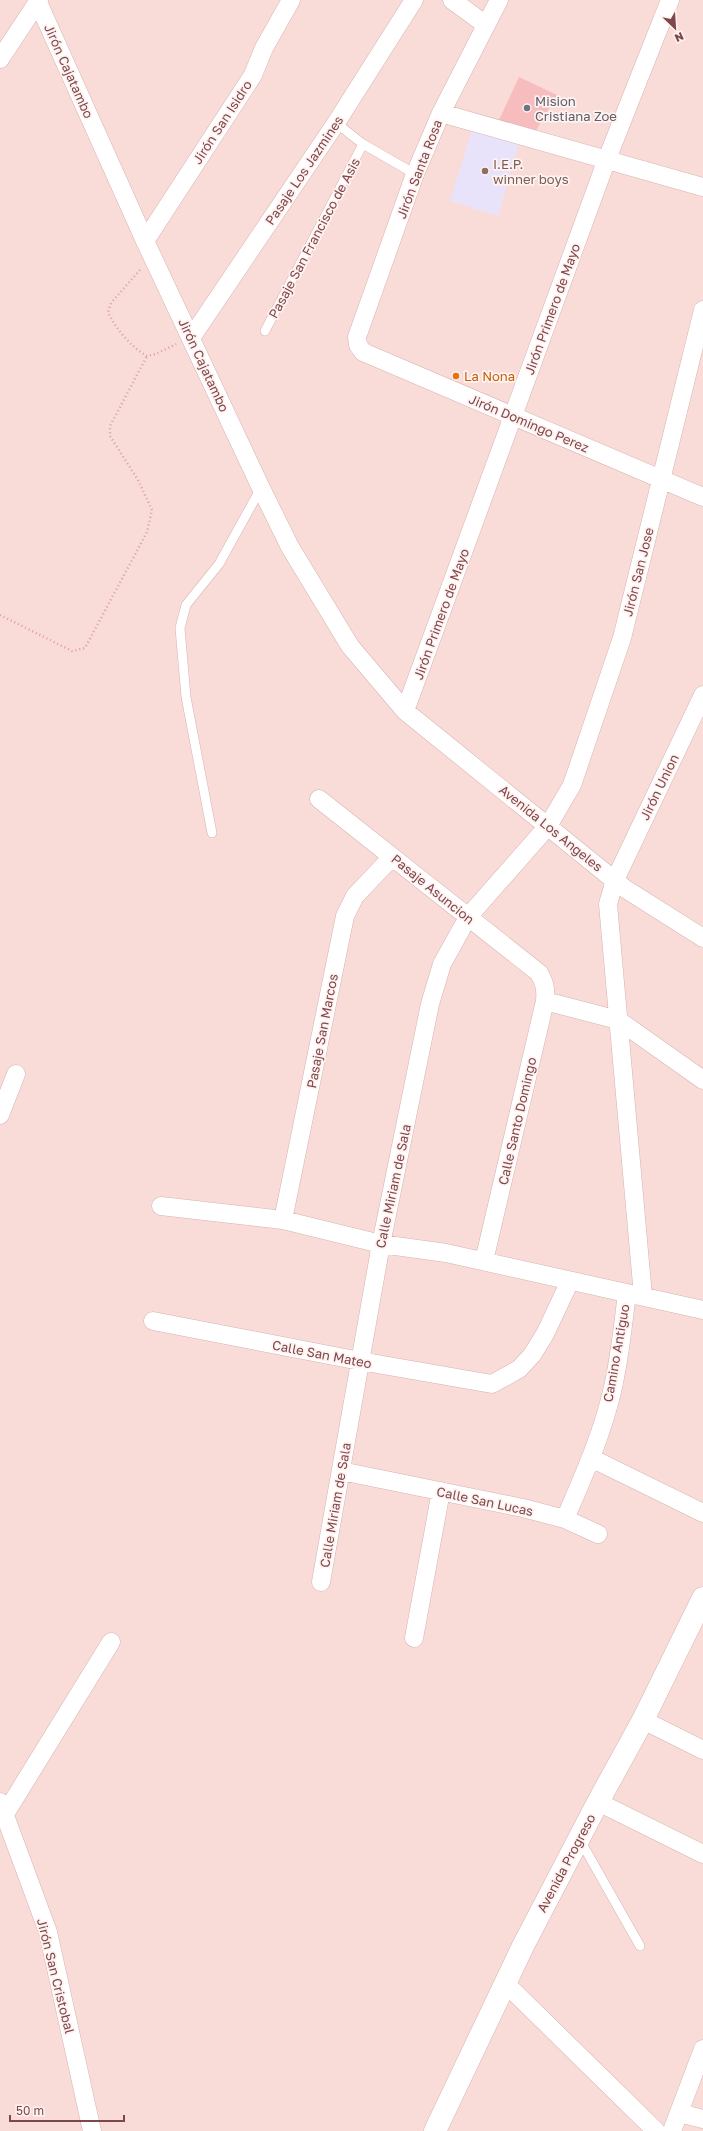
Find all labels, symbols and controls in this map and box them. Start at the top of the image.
north arrow [655,8,695,48]
street label: Jirón Cajatambo [41,21,97,121]
text: N [673,30,686,45]
street label: Jirón San Isidro [189,77,255,167]
place label: Mision Cristiana Zoe [535,93,617,124]
marker: Mision Cristiana Zoe [522,103,532,113]
street label: Pasaje Los Jazmines [262,112,346,228]
street label: Jirón Santa Rosa [393,117,445,221]
street label: Pasaje San Francisco de Asis [265,155,363,321]
place label: I.E.P. winner boys [493,156,569,187]
marker: I.E.P. winner boys [480,166,490,176]
street label: Jirón Primero de Mayo [521,241,583,377]
street label: Jirón Cajatambo [175,316,233,415]
place label: La Nona [464,368,515,384]
marker: La Nona [451,371,461,381]
street label: Jirón Domingo Perez [467,391,592,456]
street label: Jirón San Jose [619,526,657,618]
street label: Jirón Primero de Mayo [410,546,472,682]
street label: Jirón Union [636,751,682,823]
street label: Avenida Los Angeles [496,781,606,875]
street label: Pasaje Asuncion [388,851,478,927]
street label: Pasaje San Marcos [303,972,341,1090]
street label: Calle Santo Domingo [495,1055,540,1186]
street label: Calle Miriam de Sala [372,1122,414,1250]
street label: Camino Antiguo [600,1303,633,1403]
street label: Calle San Mateo [271,1337,373,1372]
street label: Calle Miriam de Sala [316,1441,354,1569]
street label: Calle San Lucas [435,1483,535,1519]
street label: Avenida Progreso [533,1811,599,1915]
street label: Jirón San Cristobal [34,1917,78,2035]
scale bar [10,2097,124,2123]
text: 50 m [16,2103,44,2118]

